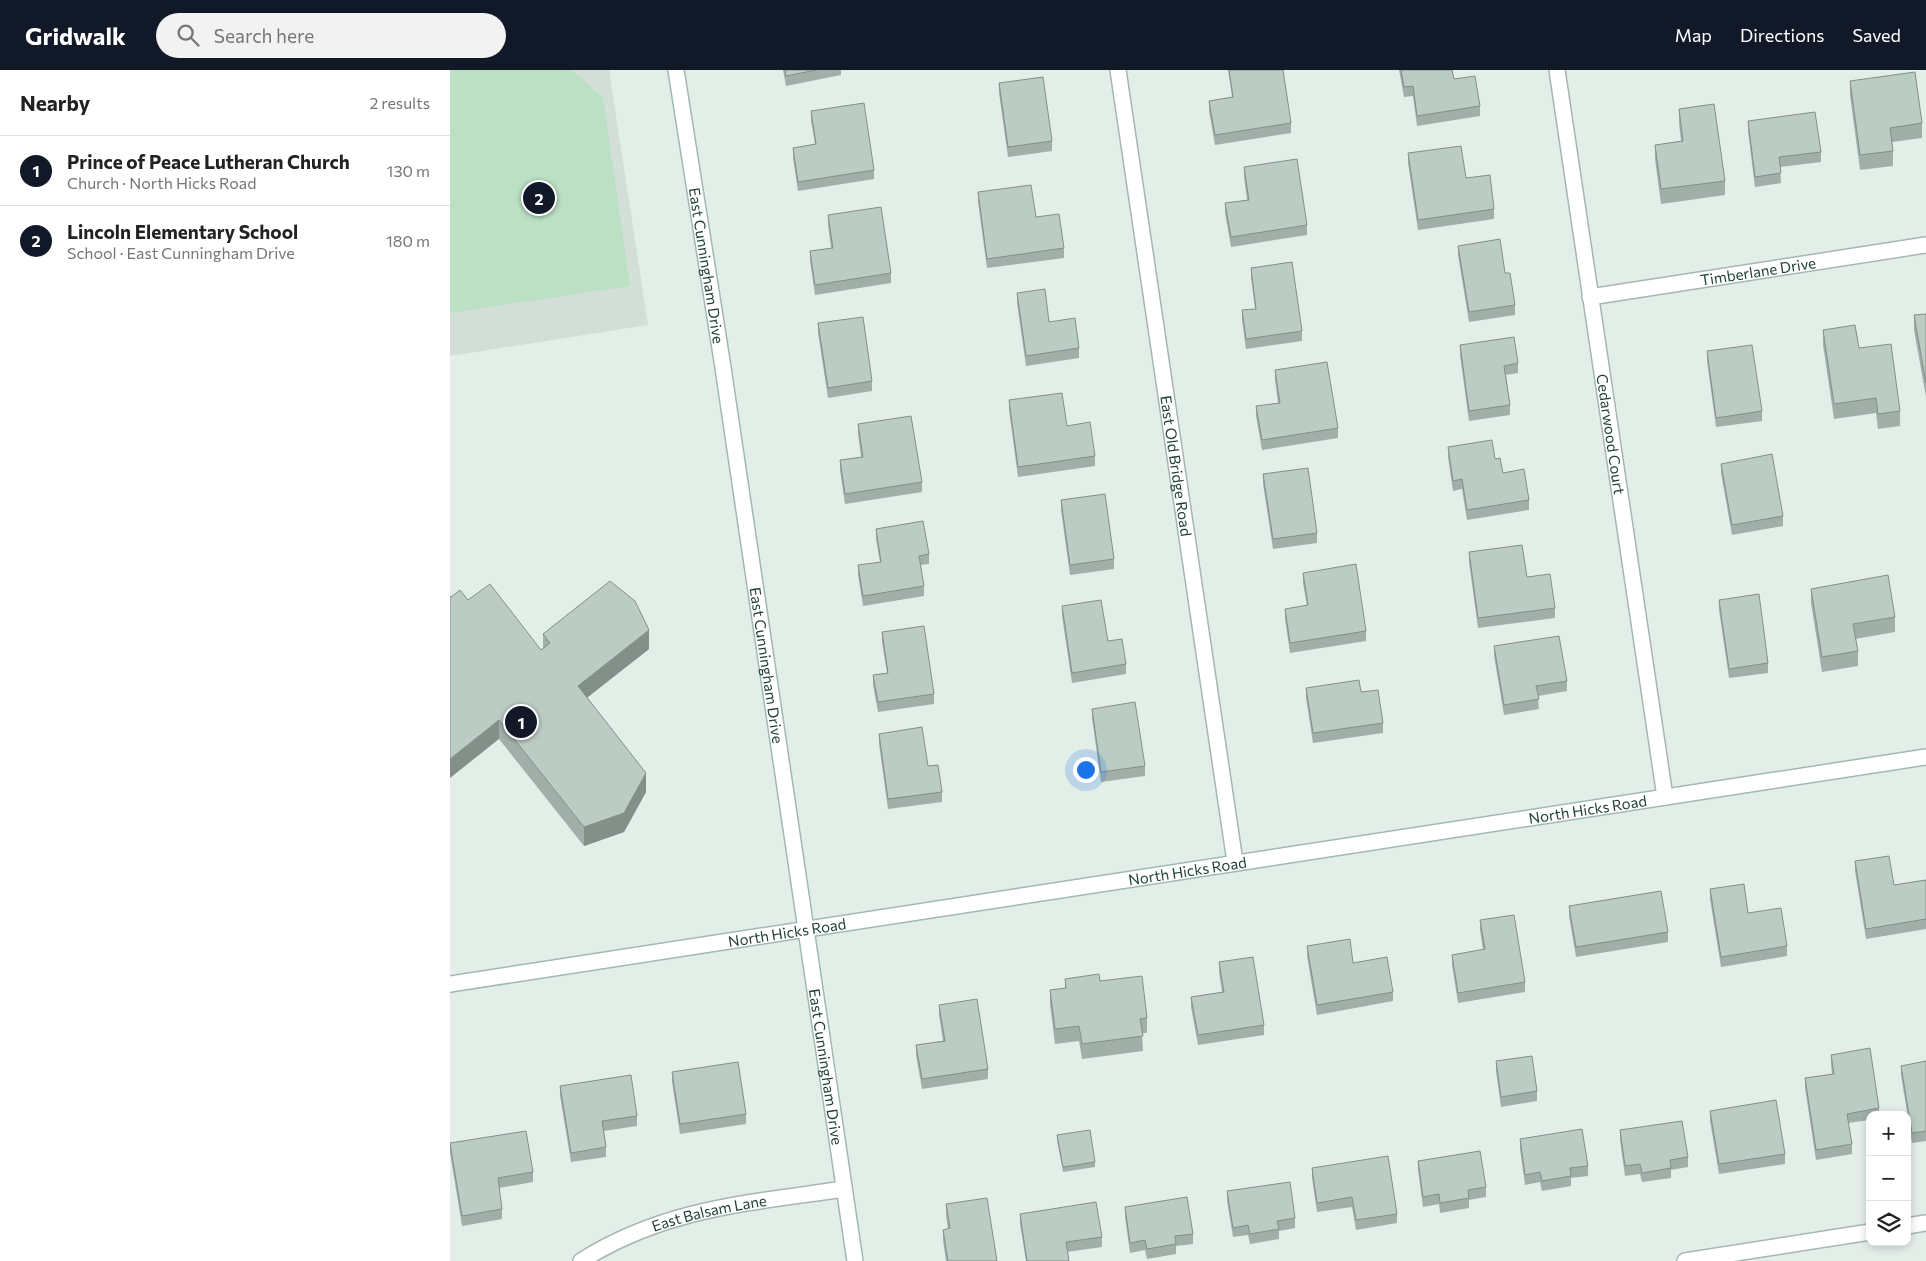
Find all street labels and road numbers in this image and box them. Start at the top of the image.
street label: East Cunningham Drive [686,186,728,345]
street label: Timberlane Drive [1699,253,1817,289]
street label: Cedarwood Court [1593,372,1629,496]
street label: East Old Bridge Road [1157,394,1196,537]
street label: East Cunningham Drive [746,586,787,745]
street label: North Hicks Road [1527,791,1648,827]
street label: North Hicks Road [1127,853,1248,889]
street label: North Hicks Road [727,914,847,950]
street label: East Cunningham Drive [806,987,847,1146]
street label: East Balsam Lane [649,1191,768,1235]

